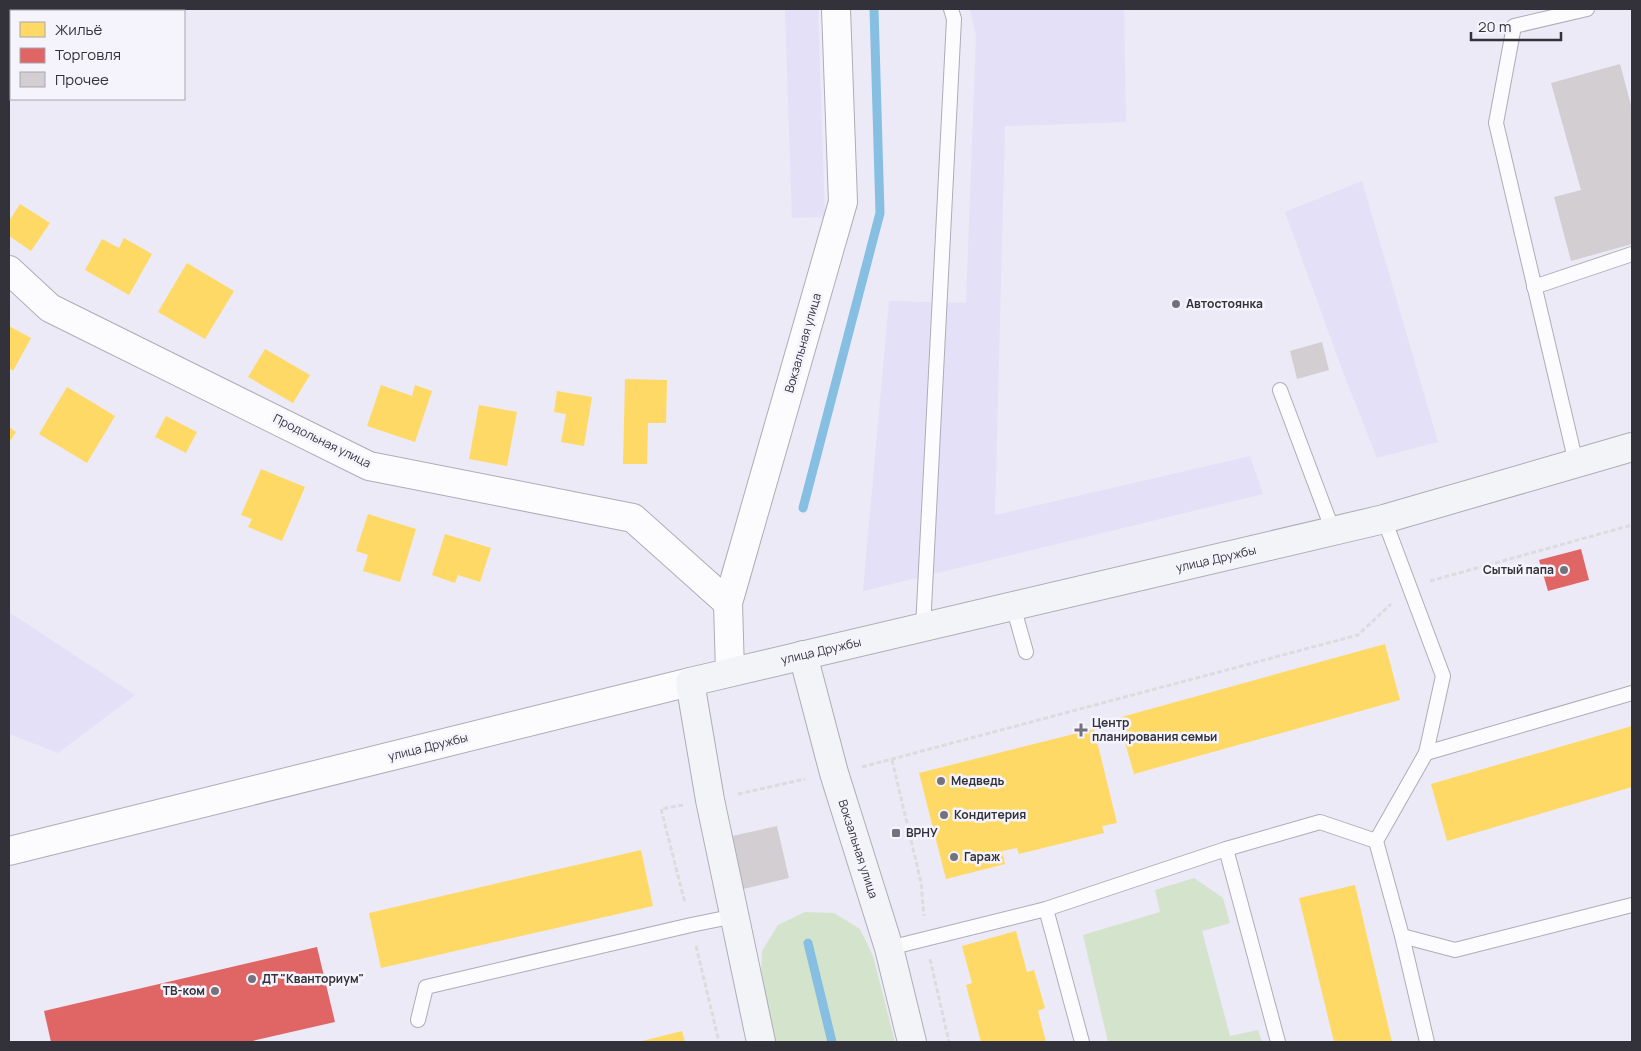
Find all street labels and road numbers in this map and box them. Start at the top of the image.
street label: Вокзальная улица [780,291,825,395]
street label: Продольная улица [271,410,374,472]
street label: улица Дружбы [1174,541,1258,576]
street label: улица Дружбы [779,633,863,668]
street label: улица Дружбы [386,728,470,765]
street label: Вокзальная улица [834,797,882,900]

